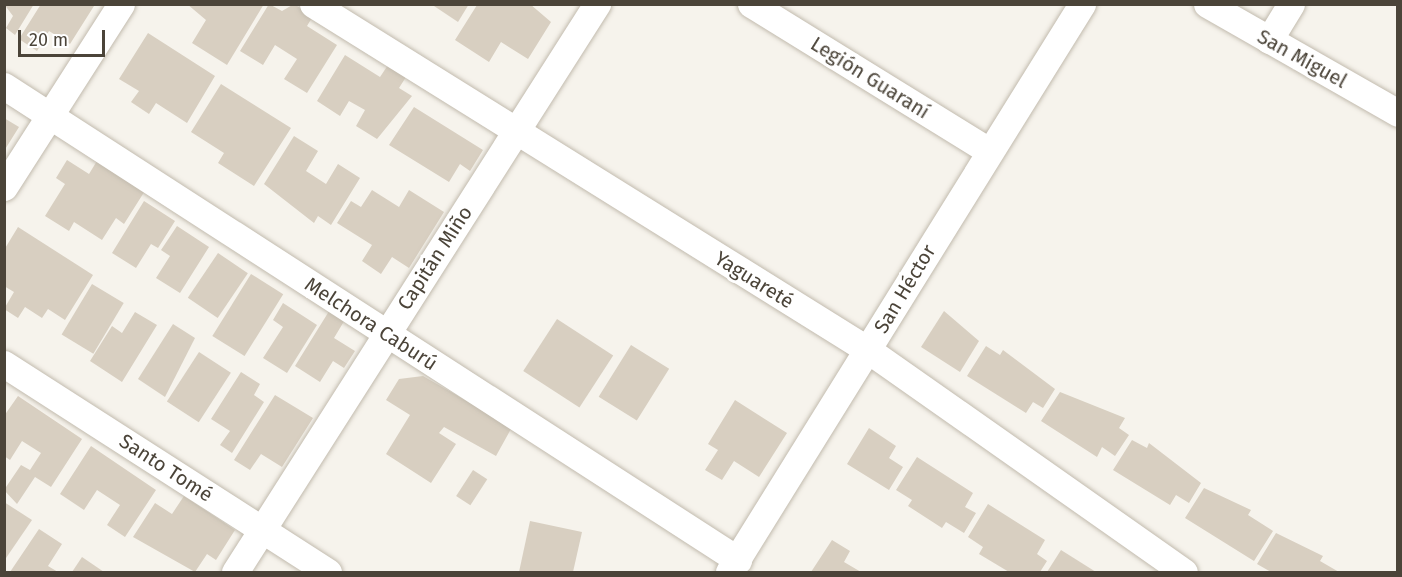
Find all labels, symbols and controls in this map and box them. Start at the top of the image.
scale bar [21,18,108,56]
street label: San Miguel [1253,25,1351,93]
text: 20 m [29,29,68,51]
street label: Legión Guaraní [806,32,934,124]
street label: Capitán Miño [393,202,477,314]
street label: San Héctor [869,240,941,338]
street label: Yaguareté [710,246,798,314]
street label: Melchora Caburú [300,272,442,376]
street label: Santo Tomé [115,429,217,507]

